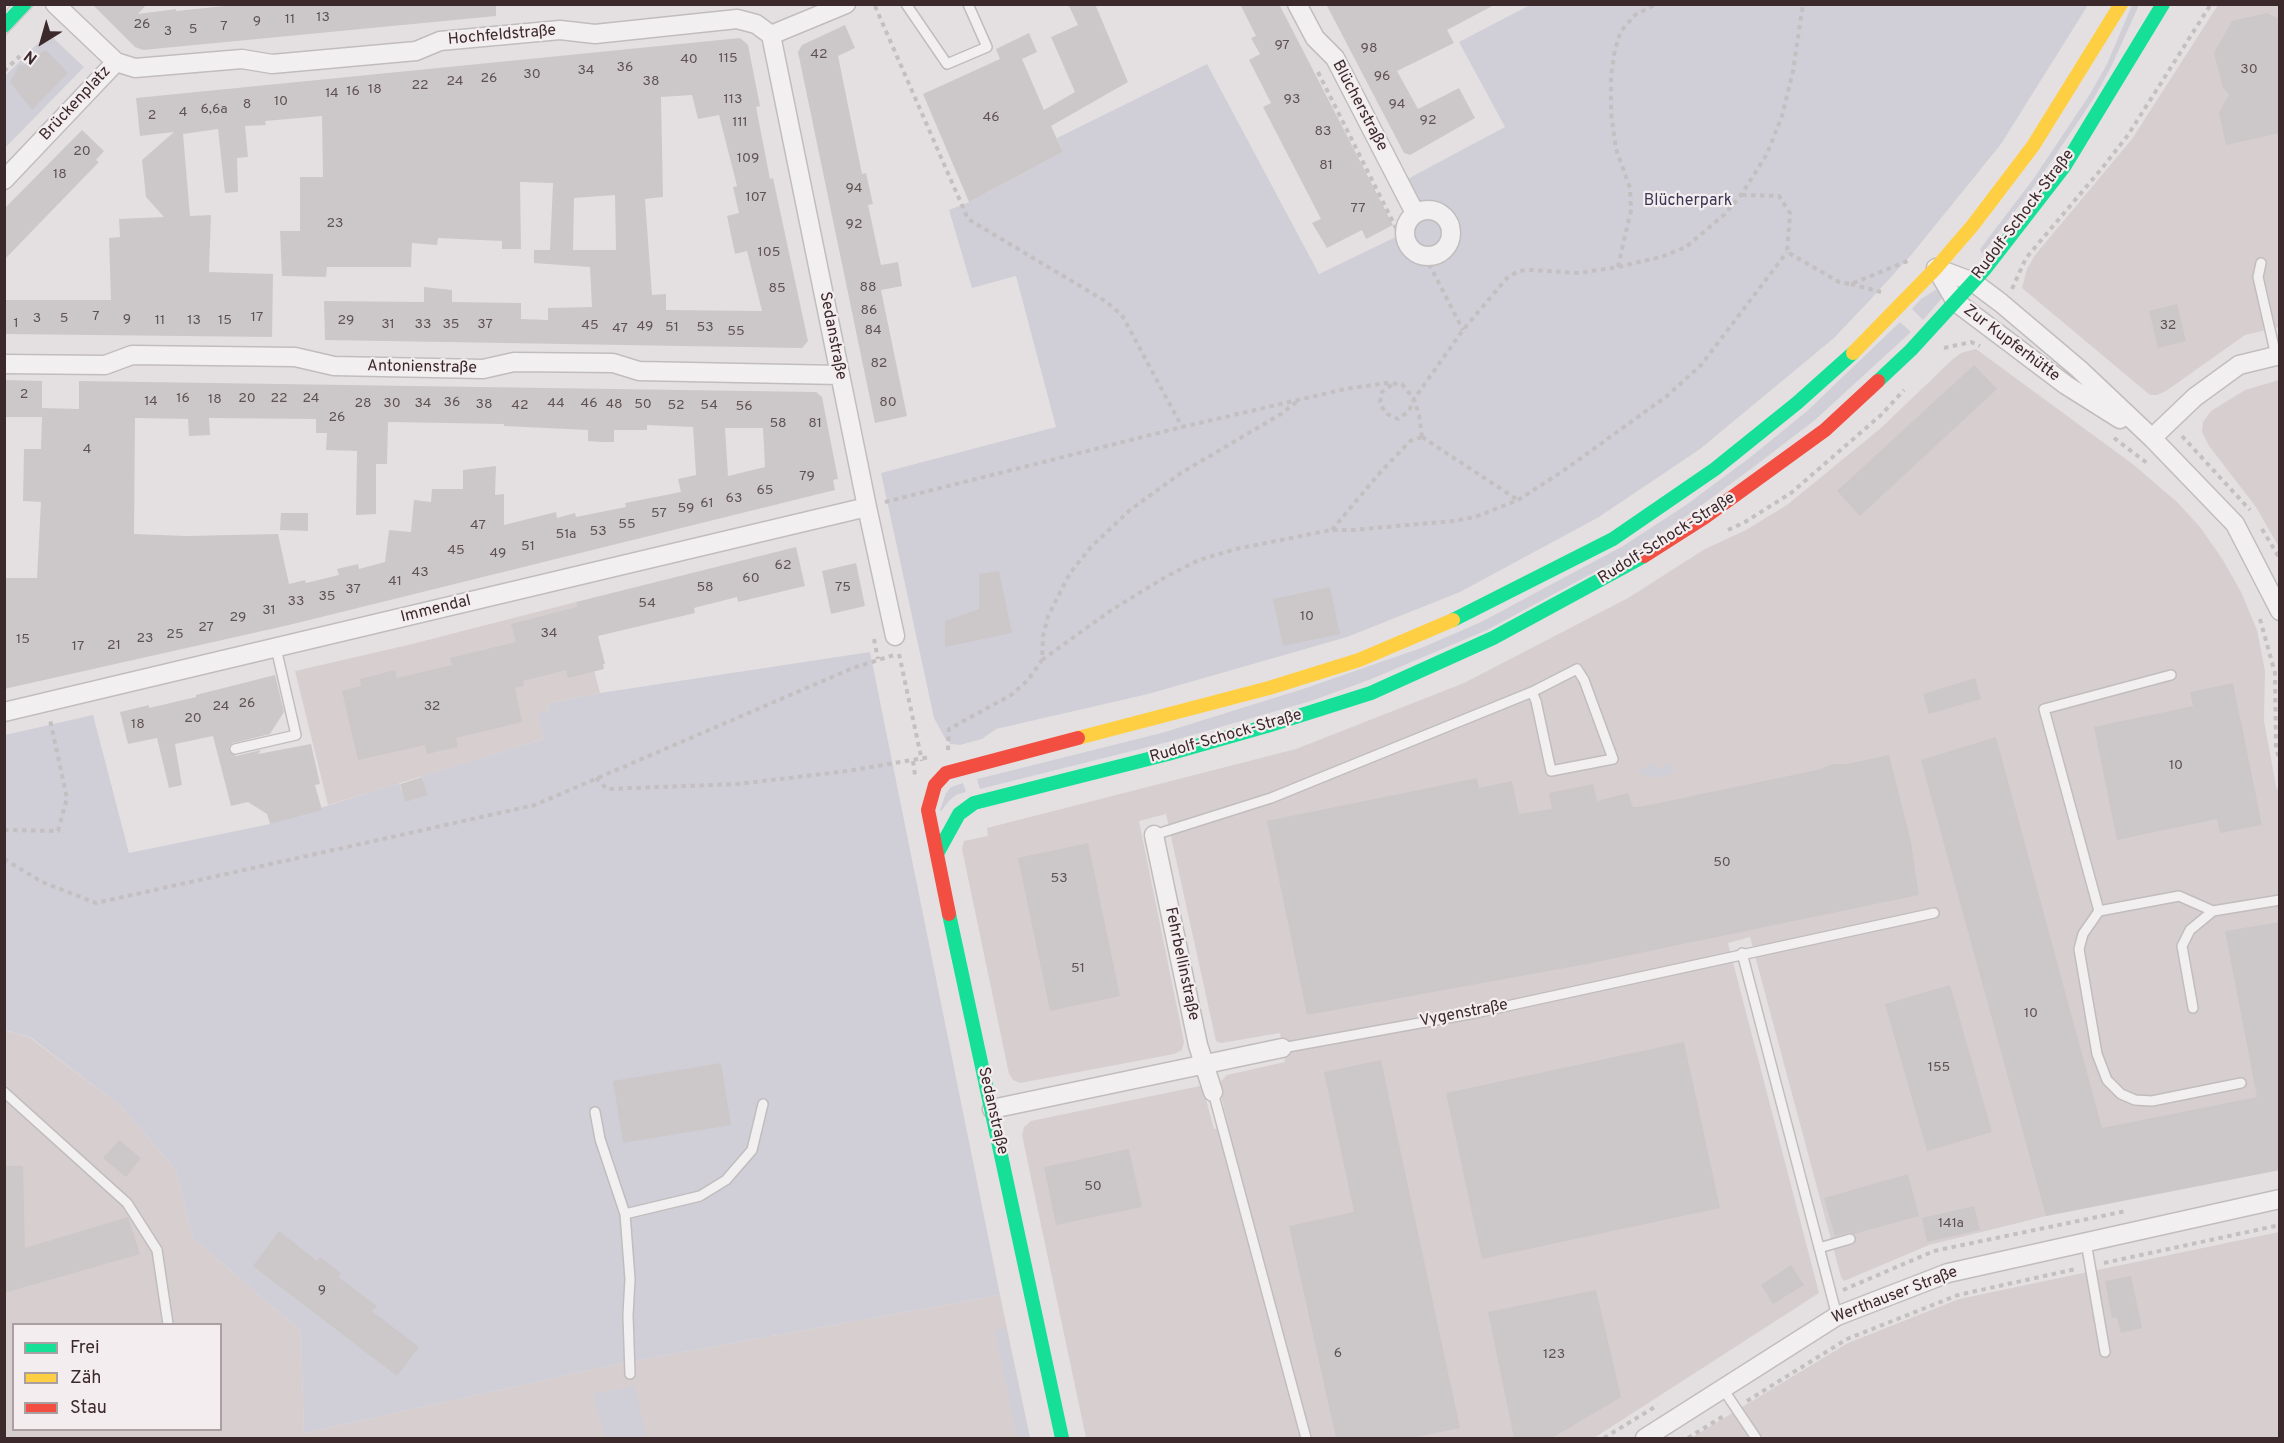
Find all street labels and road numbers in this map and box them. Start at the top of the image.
street label: Hochfeldstraße [447,22,557,50]
street label: Blücherstraße [1327,57,1391,155]
street label: Brückenplatz [37,63,115,145]
street label: Rudolf-Schock-Straße [1969,146,2079,284]
street label: Sedanstraße [814,290,850,382]
street label: Zur Kupferhütte [1959,301,2063,387]
street label: Antonienstraße [367,357,477,379]
street label: Rudolf-Schock-Straße [1595,489,1739,589]
street label: Immendal [399,592,473,628]
street label: Rudolf-Schock-Straße [1148,706,1304,768]
street label: Fehrbellinstraße [1160,906,1202,1022]
street label: Vygenstraße [1418,996,1510,1032]
street label: Sedanstraße [973,1065,1011,1157]
street label: Werthauser Straße [1829,1263,1961,1329]

